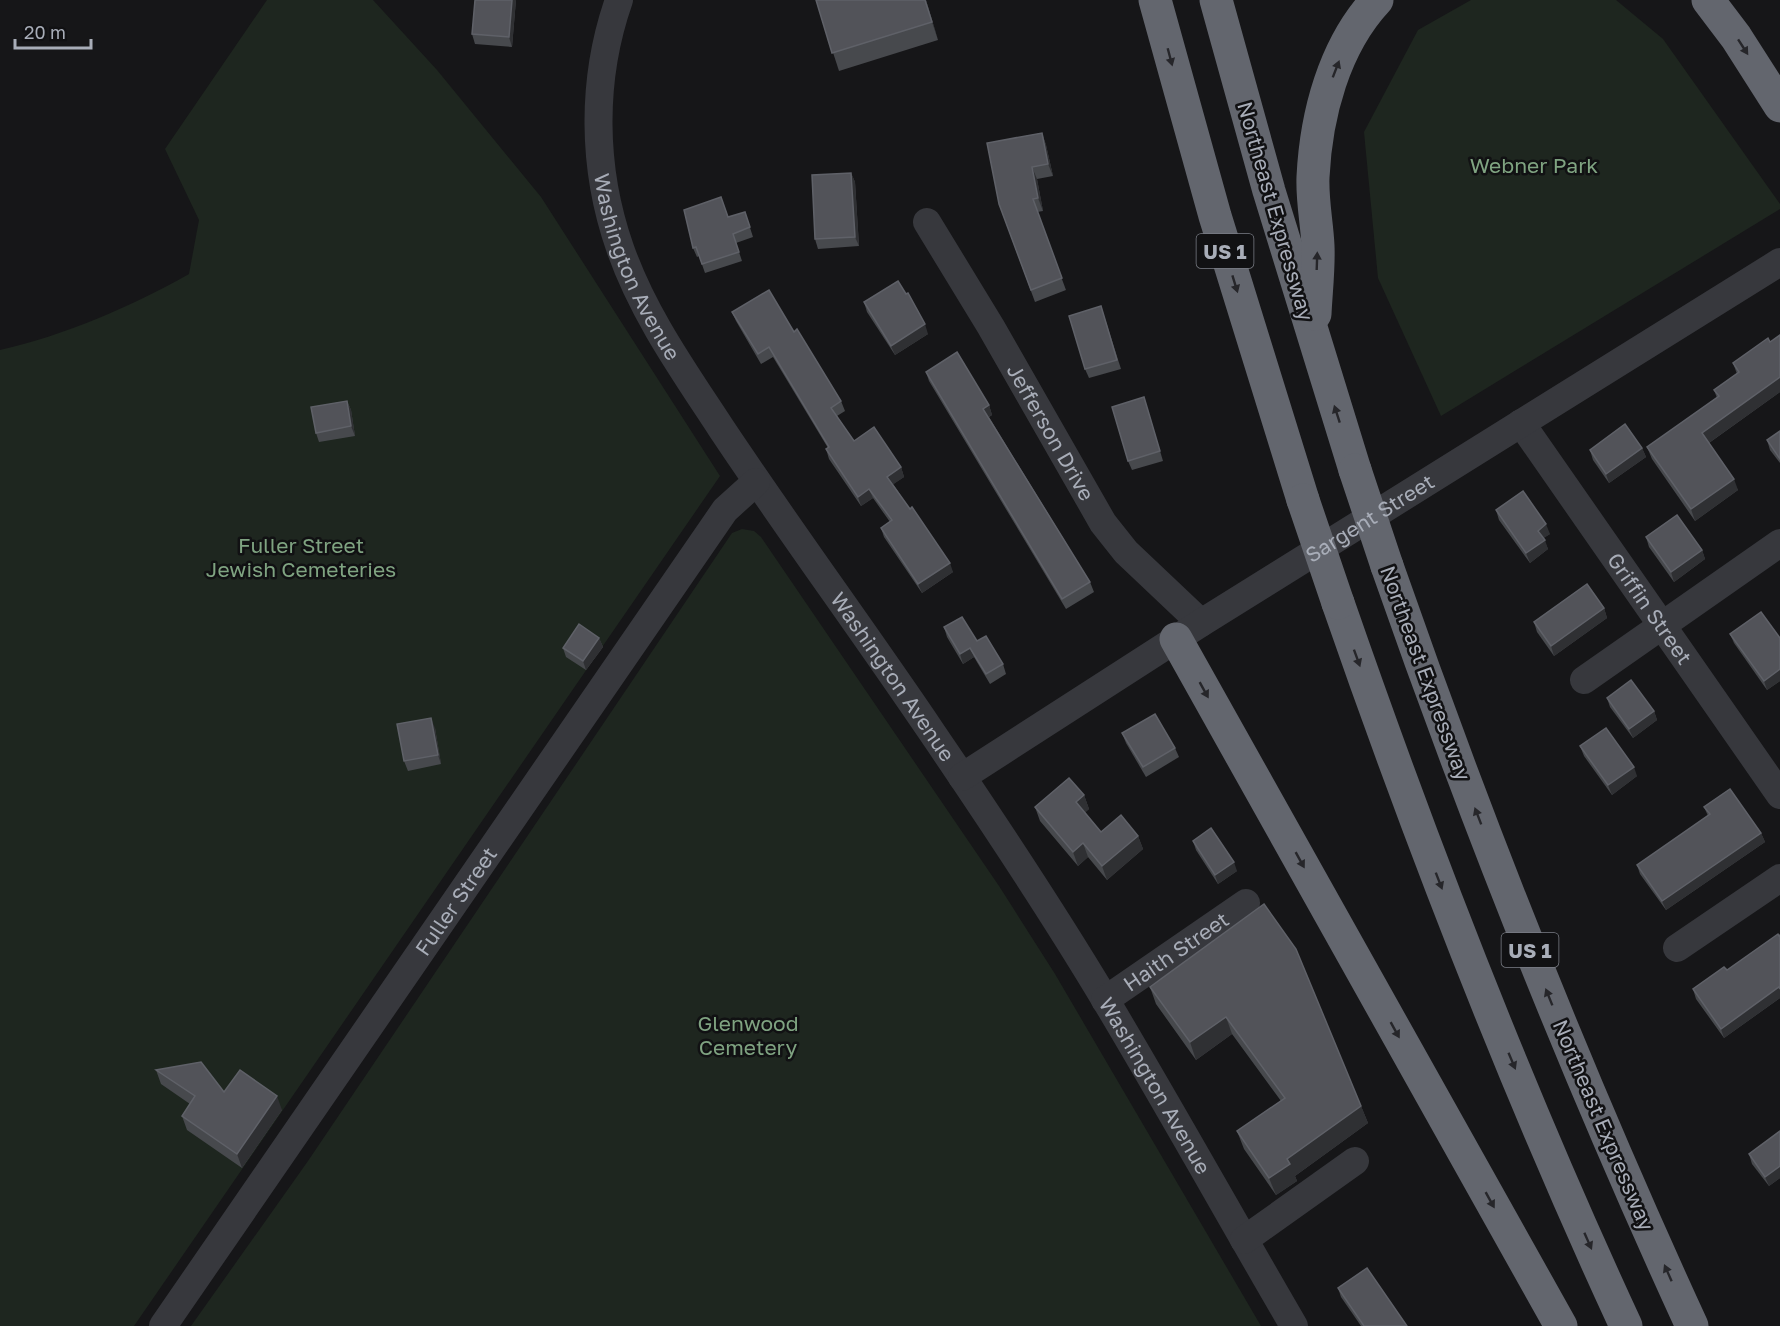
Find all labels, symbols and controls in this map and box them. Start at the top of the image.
scale bar [15,12,92,50]
text: 20 m [24,21,66,43]
one-way arrow [1737,39,1748,55]
one-way arrow [1166,47,1176,66]
one-way arrow [1332,60,1341,78]
street label: Northeast Expressway [1232,98,1320,324]
park label: Webner Park [1470,152,1598,178]
street label: Washington Avenue [589,171,686,365]
road number: US 1 [1196,234,1254,268]
one-way arrow [1313,251,1322,270]
one-way arrow [1231,276,1240,294]
street label: Jefferson Drive [1002,359,1100,505]
one-way arrow [1332,405,1341,423]
street label: Sargent Street [1300,468,1439,568]
park label: Fuller Street Jewish Cemeteries [206,532,396,582]
street label: Griffin Street [1602,548,1698,669]
street label: Northeast Expressway [1375,562,1477,784]
street label: Washington Avenue [825,587,961,766]
one-way arrow [1353,649,1363,667]
one-way arrow [1199,682,1209,699]
one-way arrow [1473,806,1483,824]
street label: Fuller Street [409,842,502,960]
one-way arrow [1295,852,1305,869]
one-way arrow [1434,872,1444,890]
street label: Haith Street [1118,906,1234,997]
road number: US 1 [1502,933,1558,967]
one-way arrow [1544,988,1553,1006]
street label: Washington Avenue [1094,992,1217,1179]
park label: Glenwood Cemetery [697,1010,799,1060]
street label: Northeast Expressway [1548,1016,1660,1235]
one-way arrow [1390,1022,1400,1039]
one-way arrow [1507,1053,1517,1071]
one-way arrow [1485,1192,1496,1208]
one-way arrow [1584,1232,1593,1250]
one-way arrow [1663,1264,1672,1281]

